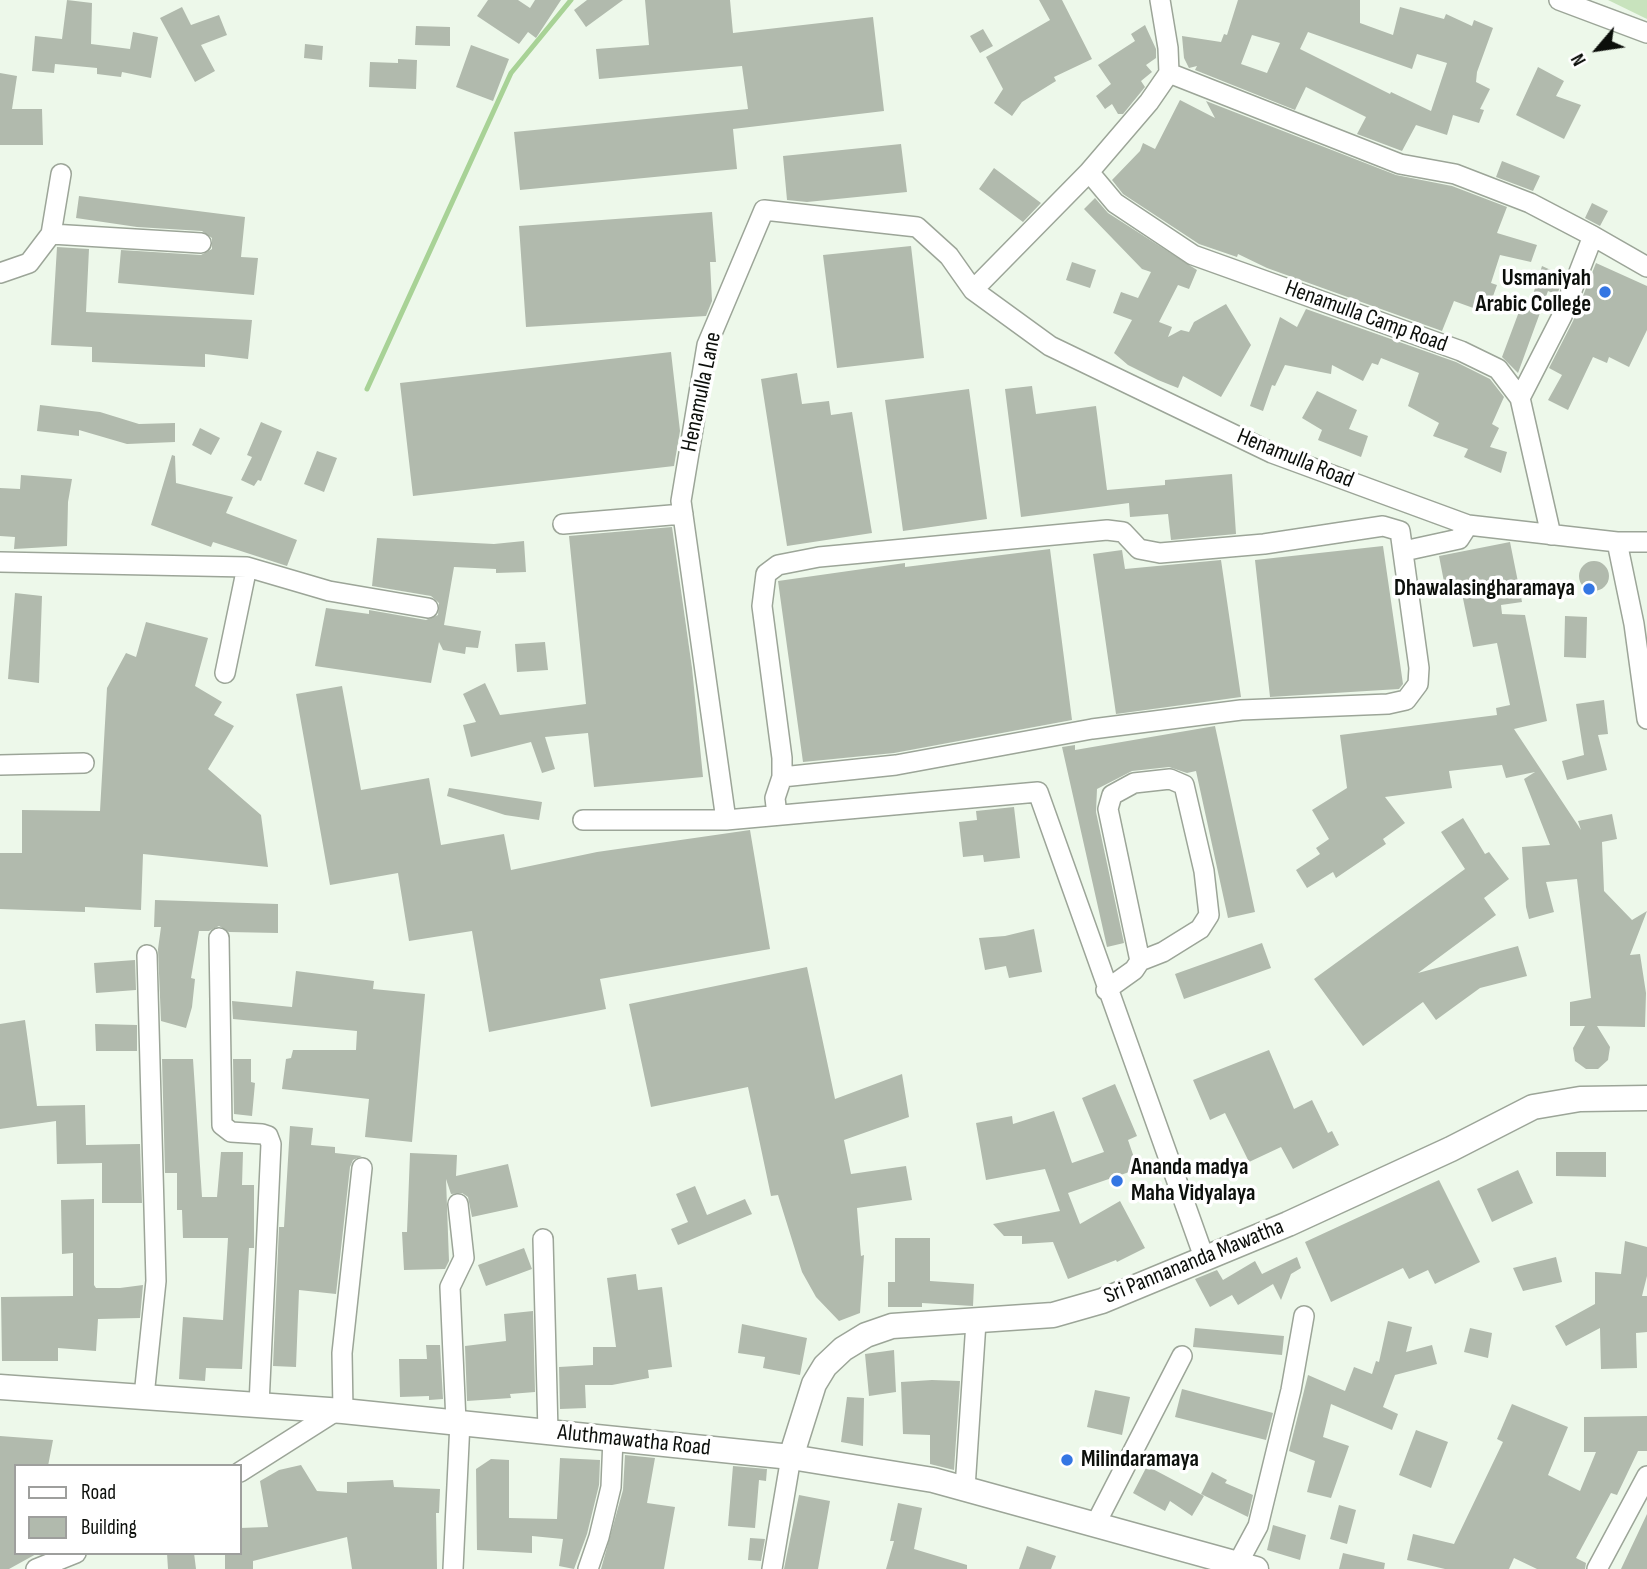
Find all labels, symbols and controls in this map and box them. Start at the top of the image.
north arrow [1563,14,1633,84]
text: N [1567,49,1592,69]
place label: Usmaniyah Arabic College [1475,265,1591,319]
street label: Henamulla Camp Road [1281,275,1451,359]
marker: Usmaniyah Arabic College [1597,284,1613,300]
street label: Henamulla Lane [676,330,728,454]
street label: Henamulla Road [1233,423,1357,495]
place label: Dhawalasingharamaya [1394,575,1575,603]
marker: Dhawalasingharamaya [1581,581,1597,597]
place label: Ananda madya Maha Vidyalaya [1131,1154,1255,1208]
marker: Ananda madya Maha Vidyalaya [1109,1173,1125,1189]
street label: Sri Pannananda Mawatha [1100,1213,1288,1311]
street label: Aluthmawatha Road [556,1419,712,1463]
place label: Milindaramaya [1081,1446,1199,1474]
marker: Milindaramaya [1059,1452,1075,1468]
legend [14,1464,242,1555]
text: Road [81,1480,116,1505]
text: Building [81,1515,137,1540]

